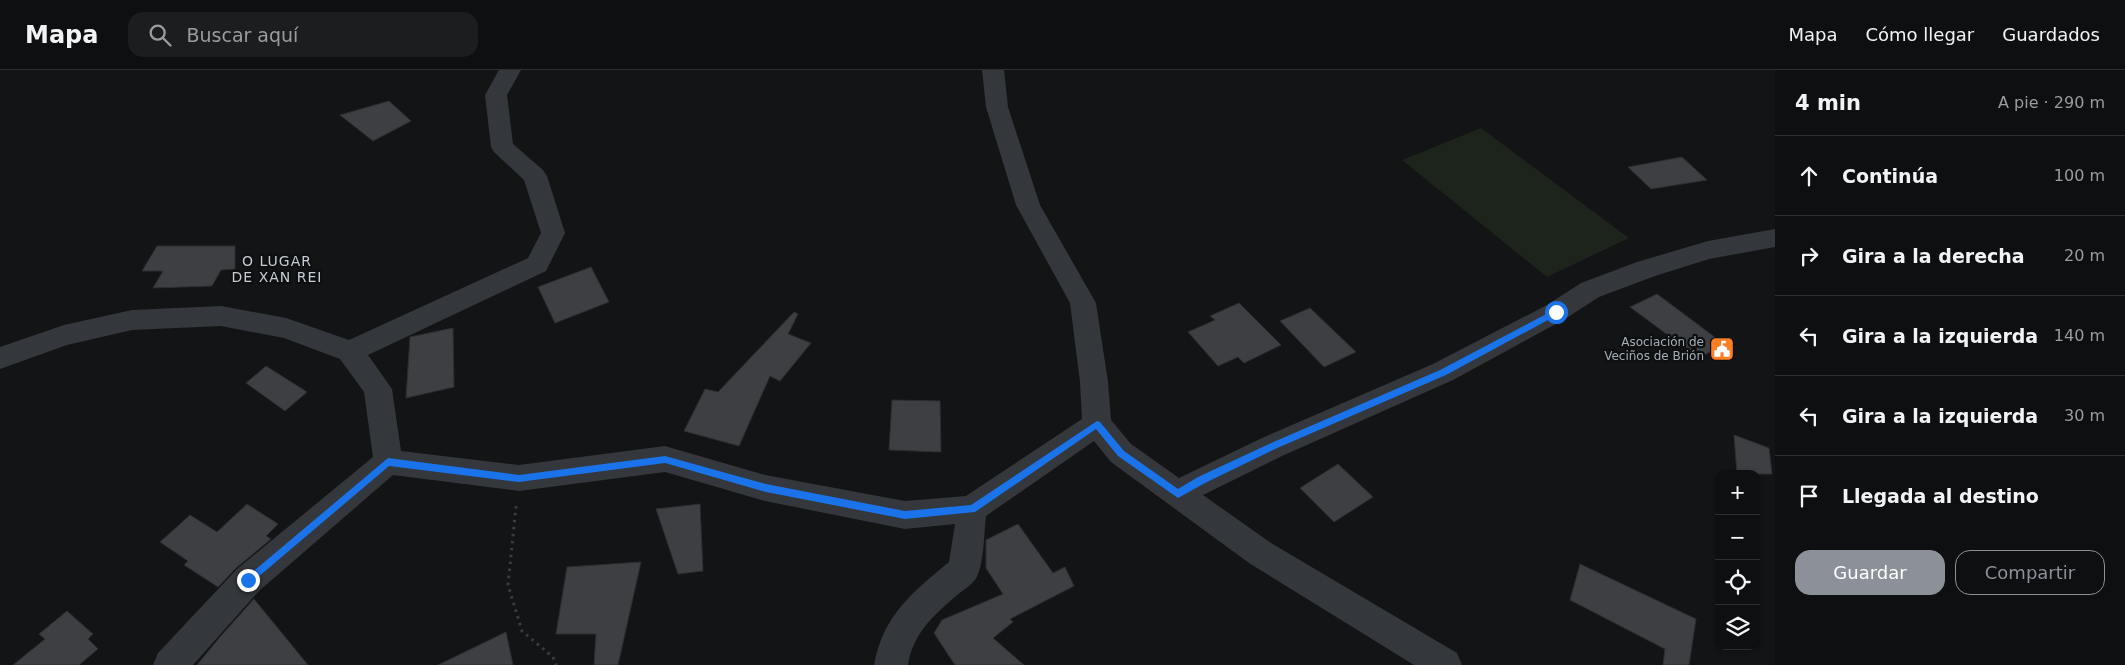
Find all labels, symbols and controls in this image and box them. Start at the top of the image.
search box [128,12,478,57]
text: Mapa [25,21,98,49]
icon: search [146,21,174,49]
text: Buscar aquí [186,24,298,46]
text: Mapa [1788,24,1837,45]
text: Cómo llegar [1865,24,1974,45]
text: Guardados [2002,24,2100,45]
text: 4 min [1795,91,1861,115]
text: A pie · 290 m [1998,93,2105,112]
icon: ahead [1795,162,1823,190]
text: Continúa [1842,165,1938,187]
text: 100 m [2054,166,2105,185]
icon: right [1795,242,1823,270]
text: Gira a la derecha [1842,245,2025,267]
text: 20 m [2064,246,2105,265]
district label: O LUGAR DE XAN REI [232,253,322,285]
route start [1545,301,1568,324]
icon: left [1795,322,1823,350]
text: Gira a la izquierda [1842,325,2038,347]
text: 140 m [2054,326,2105,345]
place label: Asociación de Veciños de Brión [1604,335,1704,363]
public building icon: Asociación de Veciños de Brión [1709,336,1735,362]
icon: left [1795,402,1823,430]
text: Gira a la izquierda [1842,405,2038,427]
text: 30 m [2064,406,2105,425]
map controls [1715,470,1760,650]
button: + [1715,470,1760,515]
icon: arrive [1795,482,1823,510]
text: Llegada al destino [1842,485,2039,507]
button: − [1715,515,1760,560]
button: Guardar [1795,550,1945,595]
button: Compartir [1955,550,2105,595]
button: locate [1715,560,1760,605]
route end [237,569,260,592]
button: layers [1715,605,1760,650]

